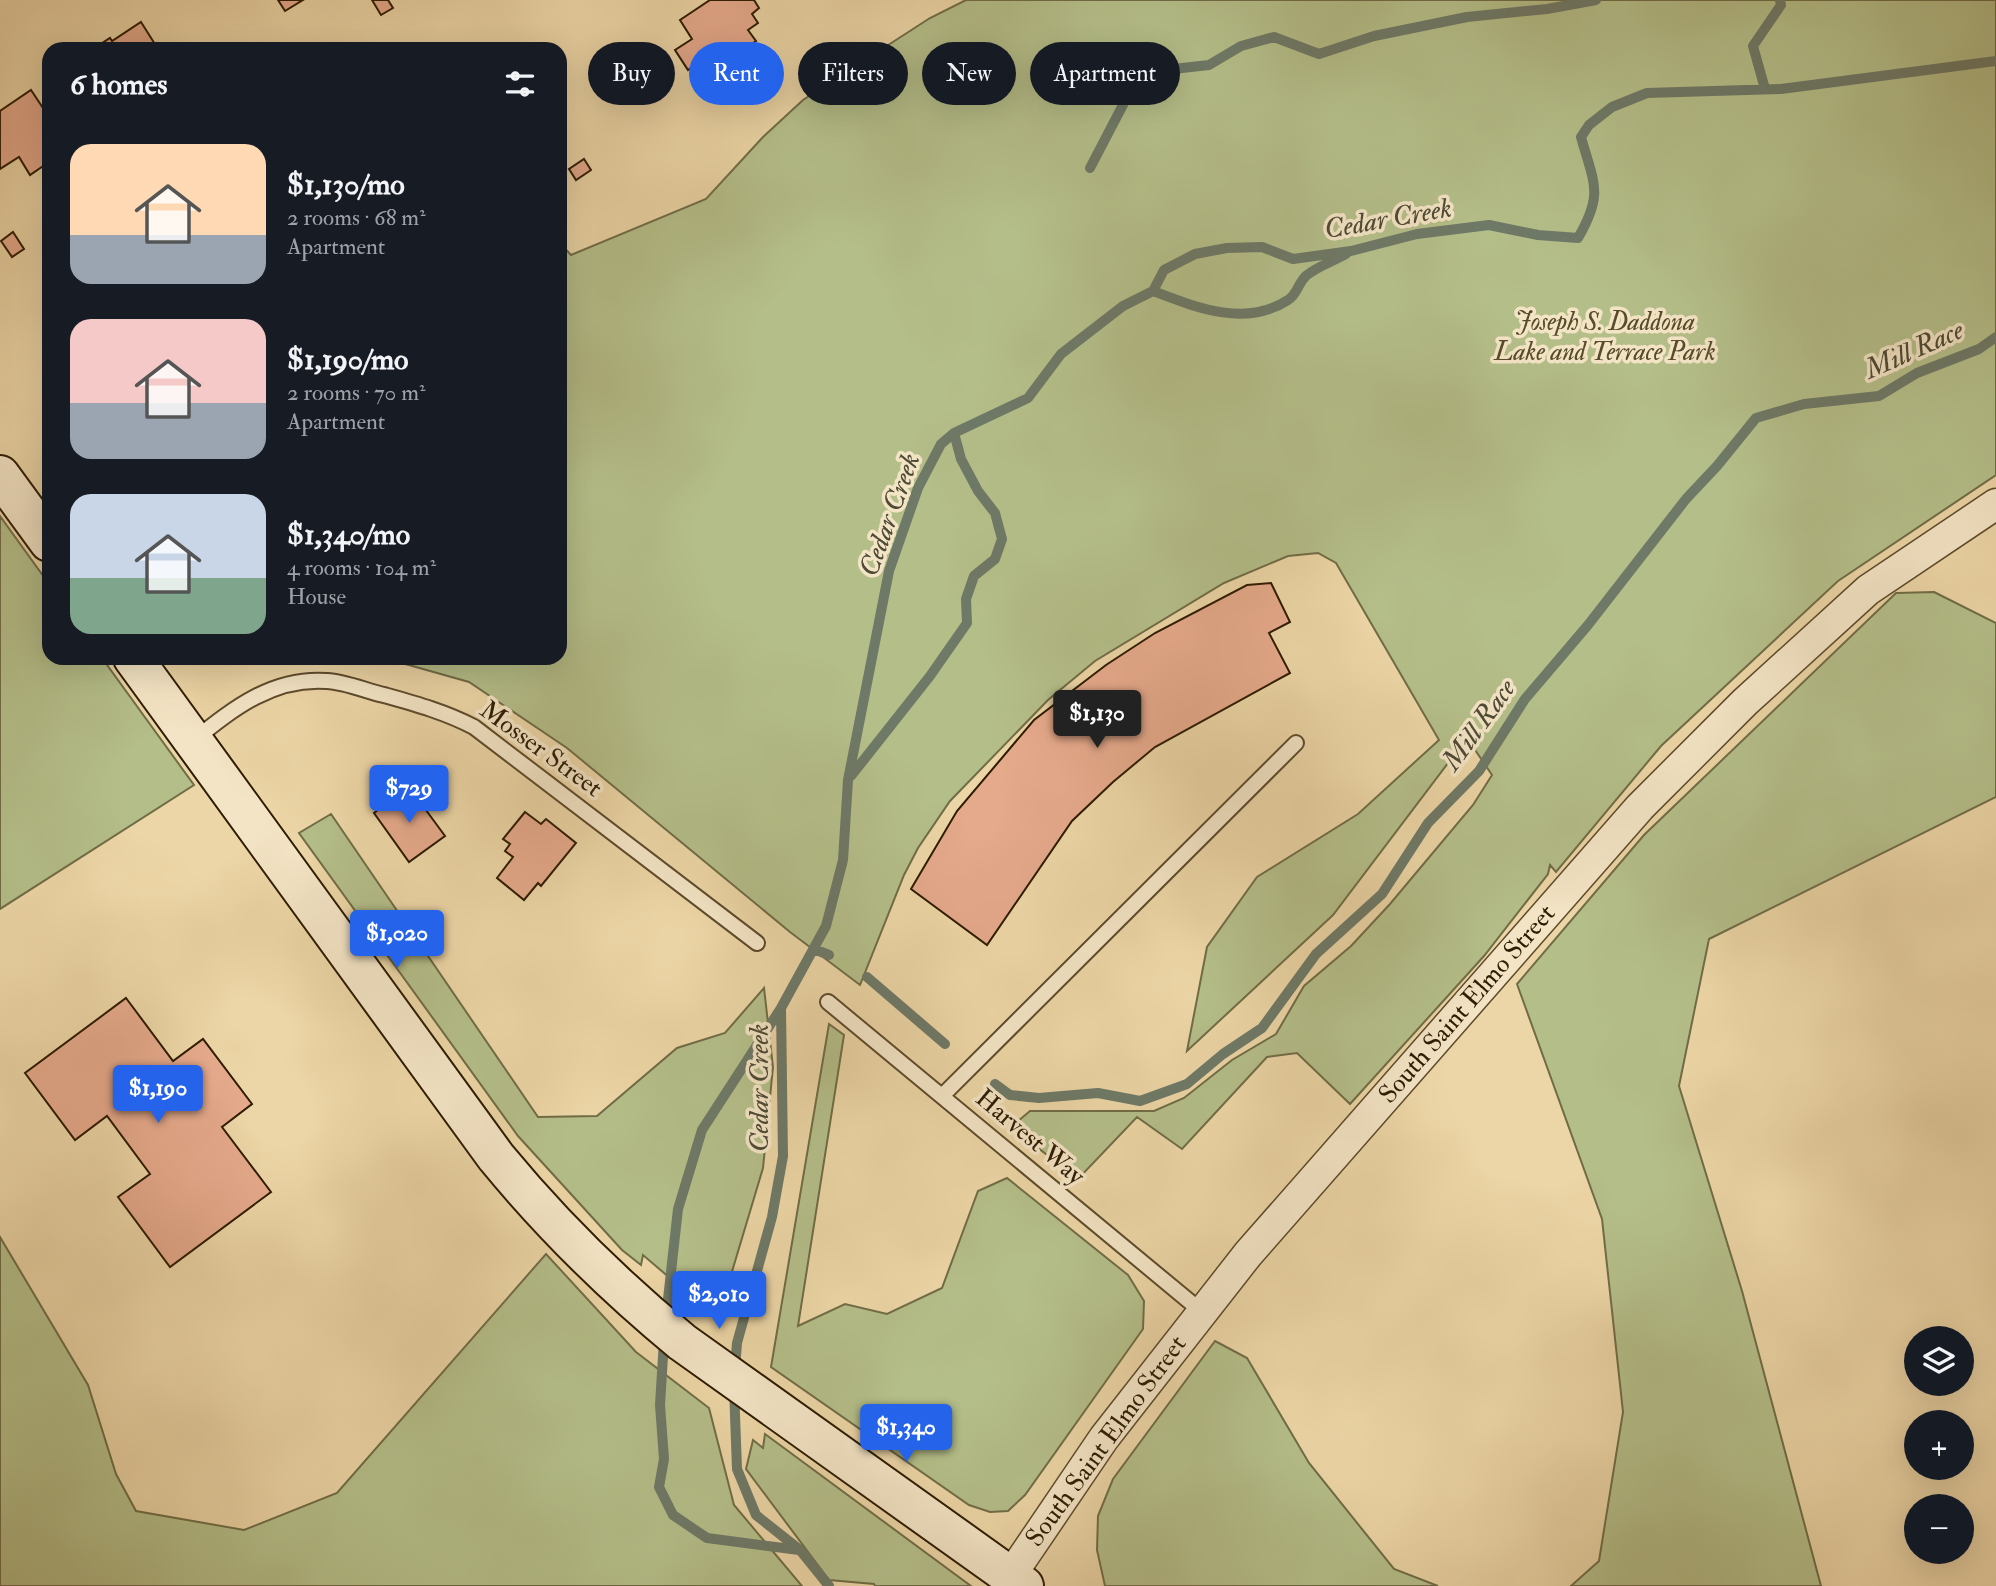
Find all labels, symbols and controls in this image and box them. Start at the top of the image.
chip: Buy [588,42,675,105]
chip: Rent [689,42,784,105]
chip: Filters [798,42,908,105]
chip: New [922,42,1016,105]
chip: Apartment [1030,42,1180,105]
icon: filters [501,65,539,103]
text: 6 homes [70,66,168,103]
text: $1,130/mo [287,166,405,203]
icon: home [126,172,210,256]
water label: Cedar Creek [1322,191,1454,247]
text: 2 rooms · 68 m² [287,203,426,232]
text: Apartment [287,232,385,261]
park label: Joseph S. Daddona Lake and Terrace Park [1493,306,1716,368]
water label: Mill Race [1857,312,1969,388]
text: $1,190/mo [287,341,409,378]
icon: home [126,347,210,431]
text: 2 rooms · 70 m² [287,378,426,407]
text: Apartment [287,407,385,436]
water label: Cedar Creek [852,449,928,581]
text: $1,340/mo [287,516,410,553]
icon: home [126,522,210,606]
text: 4 rooms · 104 m² [287,553,436,582]
text: House [287,582,346,611]
water label: Mill Race [1433,672,1524,779]
pin: $1,130 [1040,690,1154,750]
street label: Mosser Street [473,694,609,804]
text: $1,130 [1069,698,1125,727]
pin: $729 [368,766,450,825]
text: $729 [385,773,433,802]
street label: South Saint Elmo Street [1372,898,1562,1110]
pin: $1,020 [340,911,454,970]
text: $1,020 [366,918,428,947]
water label: Cedar Creek [742,1024,777,1152]
pin: $1,190 [101,1066,215,1125]
text: $1,190 [129,1073,187,1102]
street label: Harvest Way [969,1082,1092,1192]
pin: $2,010 [662,1272,776,1331]
text: $2,010 [688,1279,750,1308]
map controls [1904,1326,1974,1564]
button: layers [1904,1326,1974,1396]
street label: South Saint Elmo Street [1019,1329,1193,1553]
pin: $1,340 [849,1404,963,1464]
button: + [1904,1410,1974,1480]
text: $1,340 [876,1412,936,1441]
button: − [1904,1494,1974,1564]

